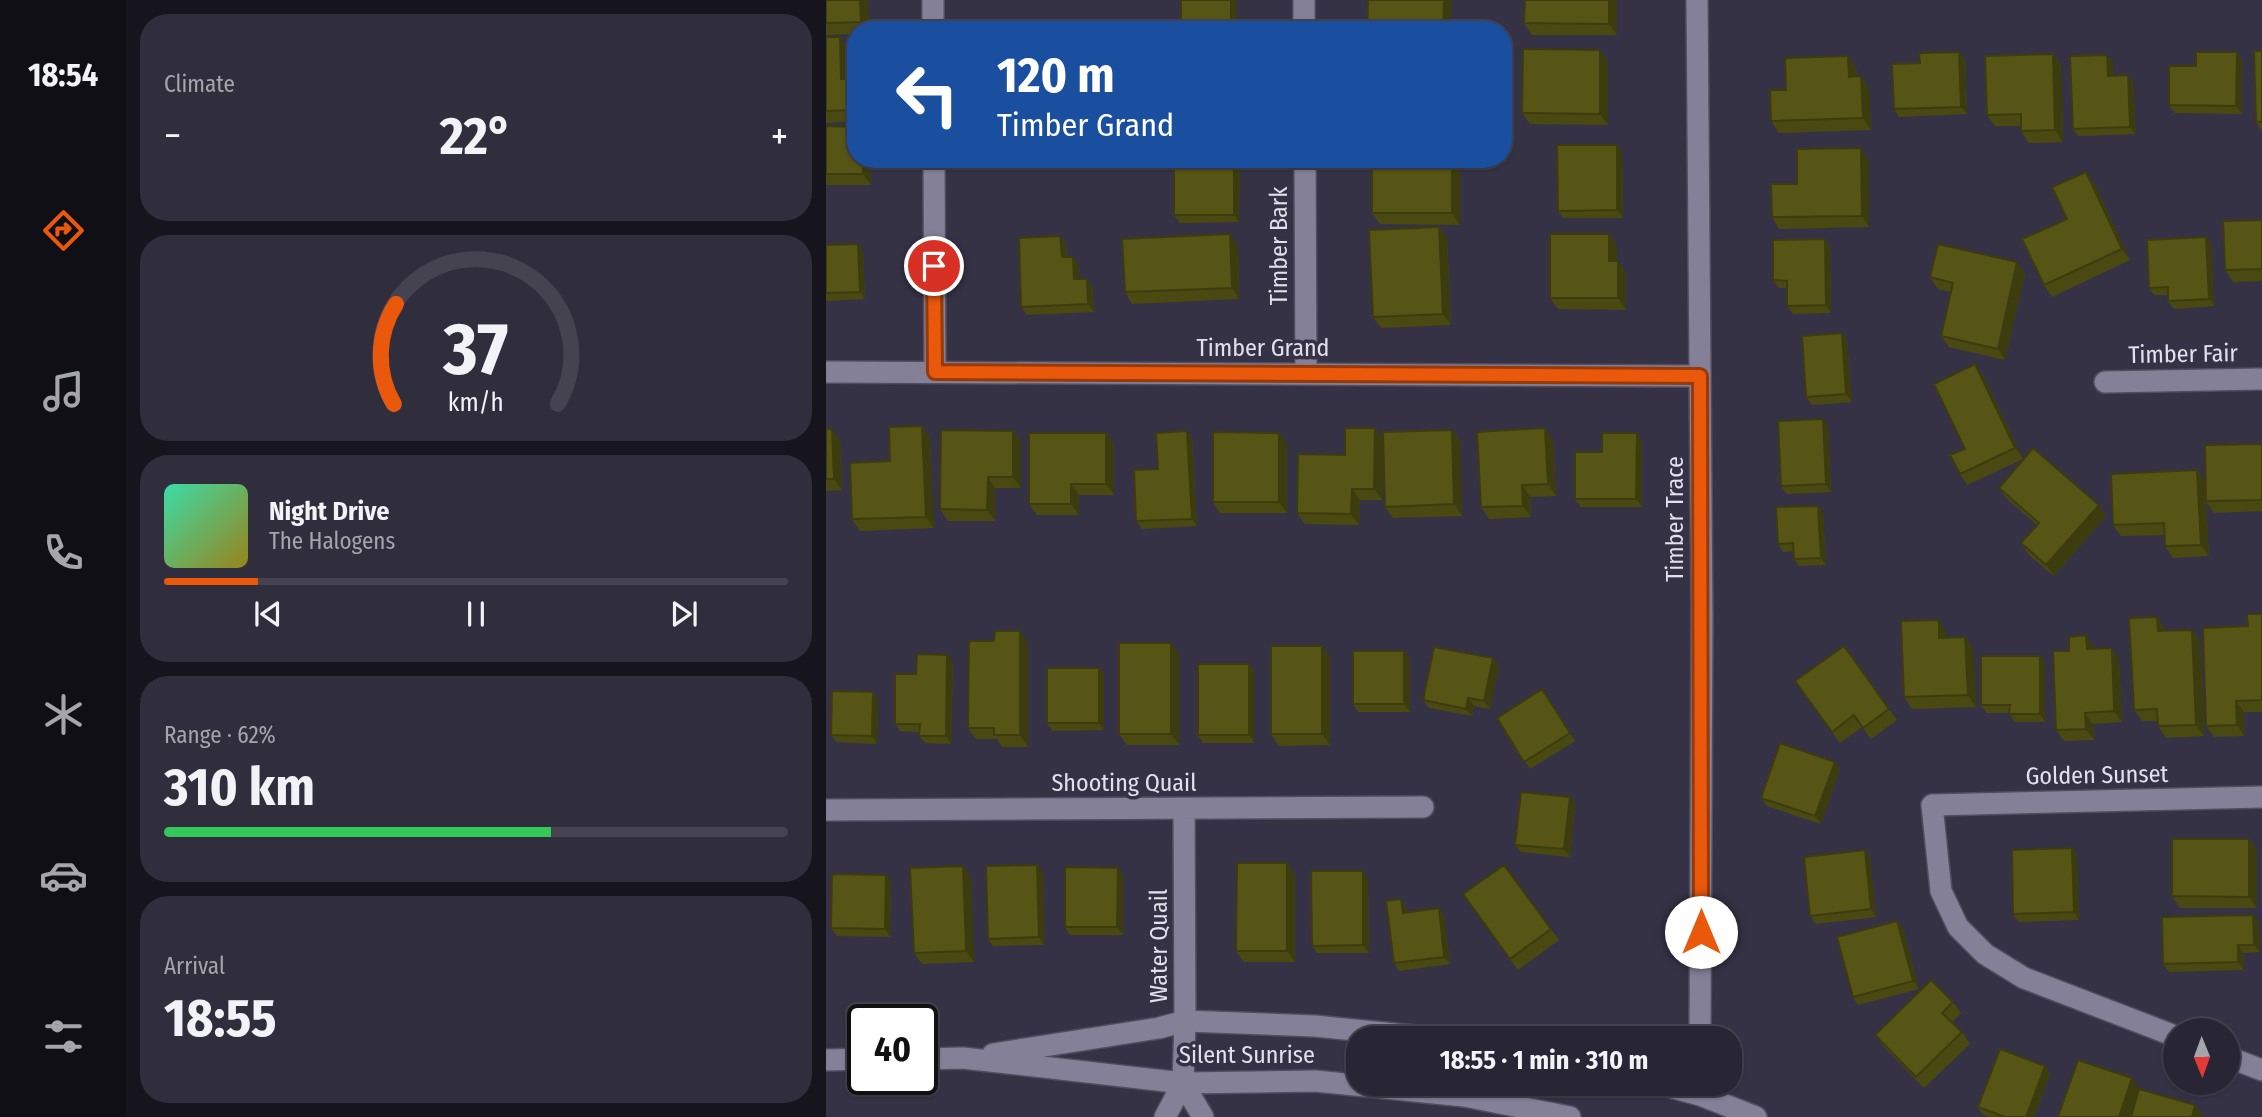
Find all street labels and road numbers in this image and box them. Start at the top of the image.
street label: Timber Bark [1265,186,1293,305]
street label: Timber Grand [1197,334,1329,362]
street label: Timber Fair [2128,339,2239,369]
street label: Timber Trace [1661,456,1689,582]
street label: Golden Sunset [2025,760,2169,790]
street label: Shooting Quail [1051,769,1197,797]
street label: Water Quail [1145,889,1173,1003]
street label: Silent Sunrise [1179,1041,1315,1069]

